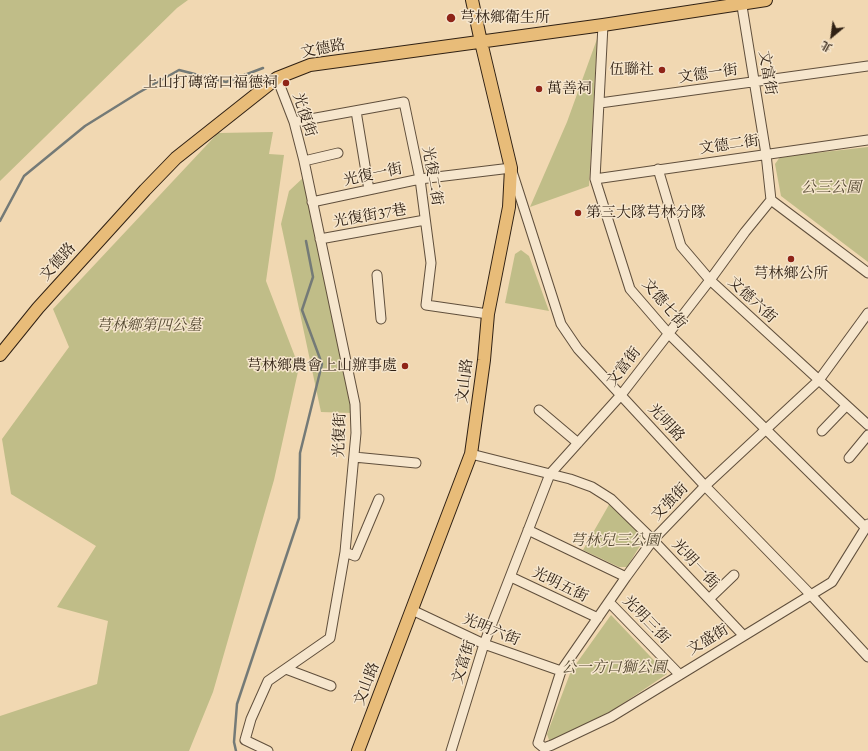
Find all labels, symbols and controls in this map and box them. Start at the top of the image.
place label: 芎林鄉衛生所 [460,9,550,27]
marker: 芎林鄉衛生所 [445,12,457,24]
north arrow [812,16,852,56]
street label: 文德路 [299,36,347,62]
text: 北 [818,38,834,55]
street label: 文富街 [755,49,779,97]
place label: 伍聯社 [609,61,654,79]
street label: 文德一街 [677,61,739,87]
marker: 伍聯社 [657,65,667,75]
place label: 上山打磚窩口福德祠 [143,74,278,92]
marker: 上山打磚窩口福德祠 [281,78,291,88]
place label: 萬善祠 [547,80,592,98]
marker: 萬善祠 [534,84,544,94]
street label: 光復街 [288,91,320,139]
street label: 文德二街 [698,132,760,158]
street label: 光復二街 [418,145,446,207]
street label: 光復一街 [342,160,404,190]
park label: 公三公園 [801,179,861,197]
street label: 光復街37巷 [332,201,408,231]
place label: 第三大隊芎林分隊 [586,204,706,222]
marker: 第三大隊芎林分隊 [573,208,583,218]
street label: 文德路 [36,239,80,285]
marker: 芎林鄉公所 [786,254,796,264]
place label: 芎林鄉公所 [754,265,828,283]
street label: 文德六街 [724,273,780,327]
street label: 文德七街 [638,275,690,333]
park label: 芎林鄉第四公墓 [97,317,201,335]
street label: 文富街 [603,344,645,390]
place label: 芎林鄉農會上山辦事處 [247,357,397,375]
street label: 文山路 [453,358,477,404]
marker: 芎林鄉農會上山辦事處 [400,361,410,371]
street label: 光明路 [644,400,688,446]
street label: 光復街 [330,412,350,458]
street label: 文強街 [648,480,692,524]
park label: 芎林兒三公園 [570,532,660,550]
street label: 光明一街 [668,536,722,592]
street label: 光明五街 [529,564,591,606]
street label: 光明三街 [619,592,673,648]
street label: 光明六街 [460,610,522,650]
street label: 文盛街 [684,621,732,659]
street label: 文富街 [448,638,480,686]
park label: 公一方口獅公園 [562,659,666,677]
street label: 文山路 [351,660,383,708]

